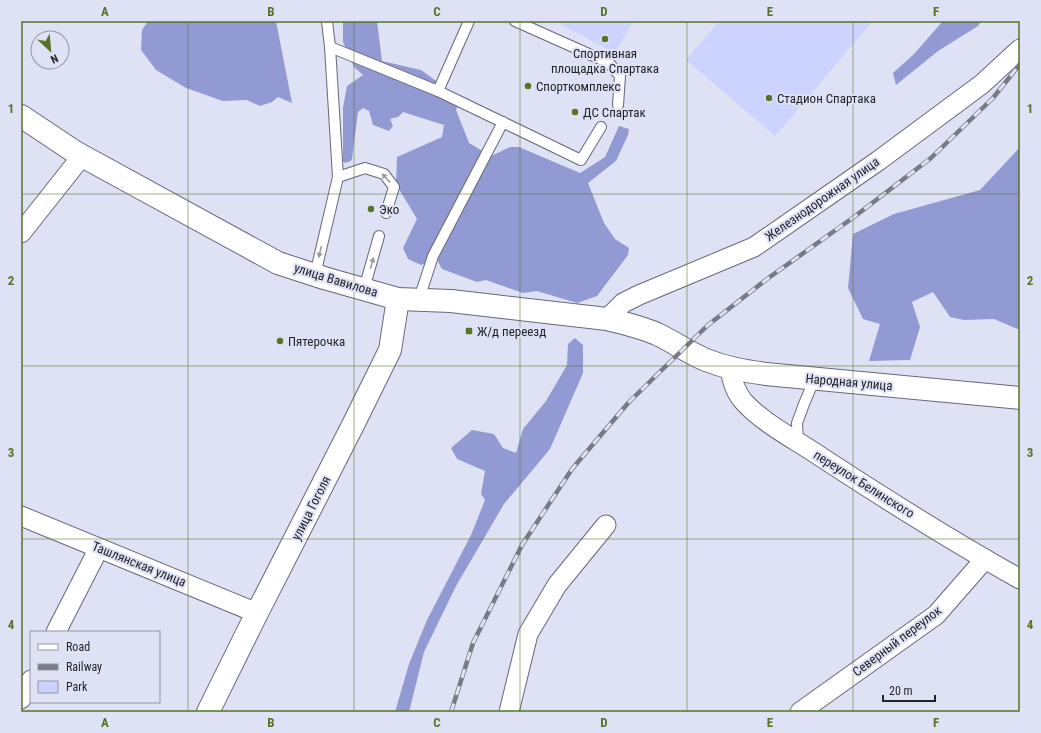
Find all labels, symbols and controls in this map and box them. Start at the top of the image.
text: A [101,4,109,19]
text: B [267,4,275,19]
text: C [433,4,441,19]
text: D [600,4,608,19]
text: E [767,4,774,19]
text: F [933,4,939,19]
north arrow [30,30,70,70]
marker: Спортивная площадка Спартака [600,34,610,44]
place label: Спортивная площадка Спартака [551,46,659,76]
text: N [48,51,60,66]
place label: Спорткомплекс [536,79,620,94]
marker: Спорткомплекс [523,81,533,91]
place label: Стадион Спартака [777,91,876,106]
marker: Стадион Спартака [764,93,774,103]
text: 1 [8,101,14,116]
text: 1 [1027,101,1033,116]
place label: ДС Спартак [583,105,647,120]
marker: ДС Спартак [570,107,580,117]
street label: Железнодорожная улица [762,154,882,244]
one-way arrow [381,173,391,183]
place label: Эко [379,202,399,217]
marker: Эко [366,204,376,214]
one-way arrow [317,246,323,258]
one-way arrow [369,256,375,269]
street label: улица Вавилова [292,260,380,300]
text: 2 [8,273,15,288]
text: 2 [1027,273,1034,288]
place label: Ж/д переезд [477,324,546,339]
marker: Ж/д переезд [464,326,474,336]
place label: Пятерочка [288,334,345,349]
marker: Пятерочка [275,336,285,346]
street label: Народная улица [805,371,893,393]
text: 3 [8,445,14,460]
text: 3 [1027,445,1033,460]
street label: переулок Белинского [811,447,917,521]
street label: улица Гоголя [288,473,334,543]
street label: Ташлянская улица [90,538,188,590]
street label: Северный переулок [850,602,945,679]
text: 4 [8,617,15,632]
text: 4 [1027,617,1034,632]
legend [30,631,160,703]
text: Road [66,640,90,654]
text: Railway [66,660,102,674]
scale bar [883,677,935,703]
text: Park [66,680,88,694]
text: 20 m [889,684,913,698]
text: A [101,715,109,730]
text: B [267,715,275,730]
text: C [433,715,441,730]
text: D [600,715,608,730]
text: E [767,715,774,730]
text: F [933,715,939,730]

